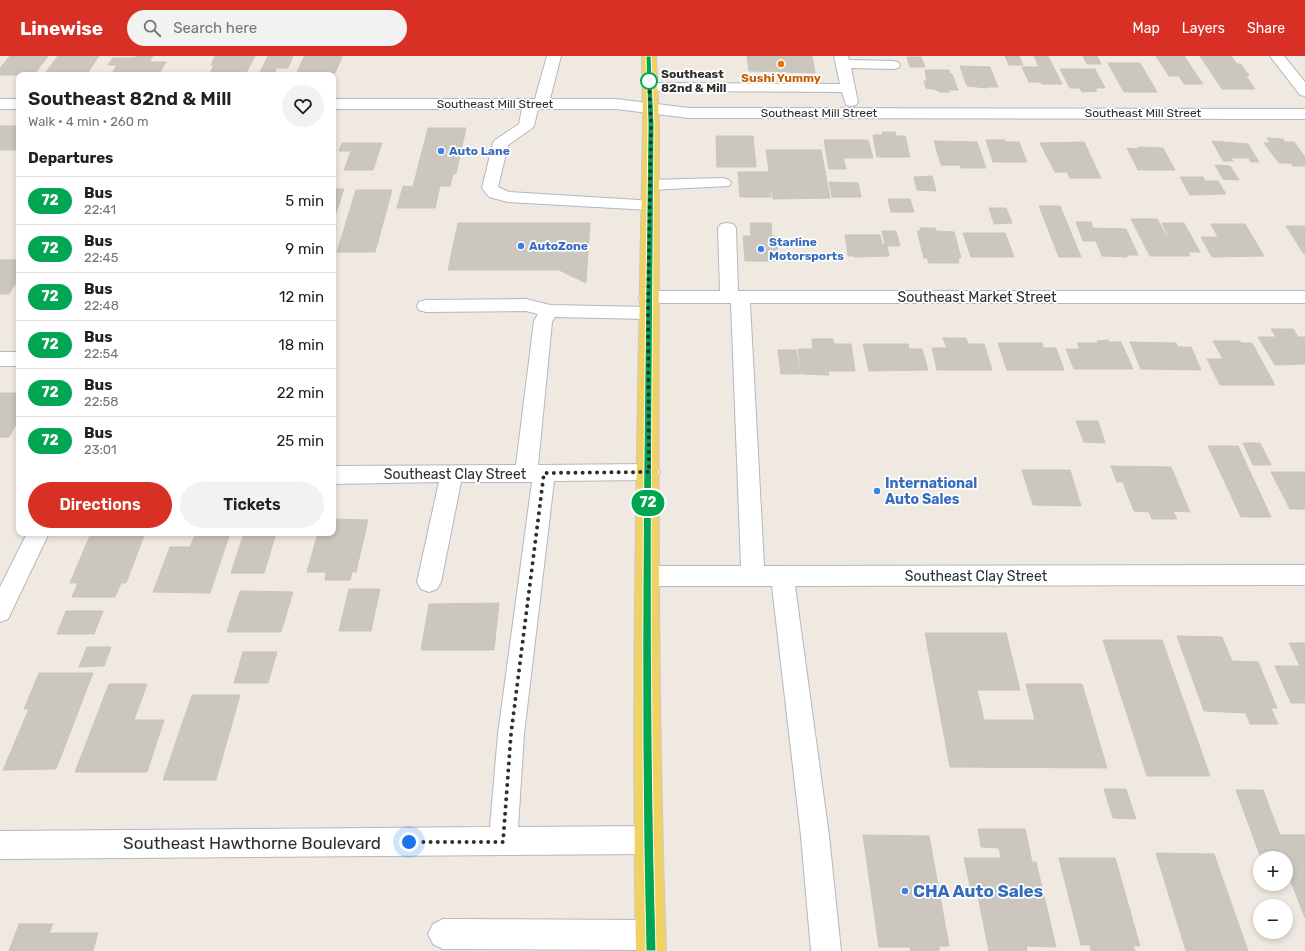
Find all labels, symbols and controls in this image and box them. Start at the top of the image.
search box [127,10,407,46]
text: Linewise [20,17,103,40]
icon: search [141,17,163,39]
text: Search here [173,19,257,37]
text: Map [1133,20,1160,37]
text: Layers [1182,20,1225,37]
text: Share [1247,20,1285,37]
marker: Sushi Yummy [776,59,786,69]
place label: Southeast 82nd & Mill [661,67,726,95]
place label: Sushi Yummy [741,71,821,85]
marker: Southeast 82nd & Mill [640,72,658,90]
button: heart [282,85,324,127]
text: Southeast 82nd & Mill [28,87,232,110]
street label: Southeast Mill Street [437,97,554,111]
street label: Southeast Mill Street [761,106,878,120]
street label: Southeast Mill Street [1085,106,1202,120]
text: Walk · 4 min · 260 m [28,114,149,129]
place label: Auto Lane [449,144,510,158]
marker: Auto Lane [436,146,446,156]
text: Departures [28,149,113,167]
text: Bus [84,184,112,202]
text: 72 [41,192,59,209]
text: 5 min [285,192,324,210]
text: 22:41 [84,202,116,217]
text: Bus [84,232,112,250]
place label: Starline Motorsports [769,235,844,263]
place label: AutoZone [529,239,588,253]
text: 72 [41,240,59,257]
text: 9 min [285,240,324,258]
marker: AutoZone [516,241,526,251]
marker: Starline Motorsports [756,244,766,254]
text: 22:45 [84,250,118,265]
text: Bus [84,280,112,298]
text: 72 [41,288,59,305]
text: 12 min [279,288,324,306]
street label: Southeast Market Street [898,289,1057,306]
text: 22:48 [84,298,119,313]
text: Bus [84,328,112,346]
text: 72 [41,336,59,353]
text: 18 min [278,336,324,354]
text: 22:54 [84,346,118,361]
text: Bus [84,376,112,394]
text: 72 [41,384,59,401]
text: 22 min [277,384,324,402]
text: 22:58 [84,394,119,409]
text: Bus [84,424,112,442]
text: 72 [41,432,59,449]
text: 25 min [277,432,324,450]
text: 23:01 [84,442,117,457]
street label: Southeast Clay Street [384,466,527,483]
place label: International Auto Sales [885,475,977,508]
button: Directions [28,482,172,528]
button: Tickets [180,482,324,528]
marker: International Auto Sales [872,486,882,496]
line badge: 72 [630,490,666,516]
text: 72 [639,494,657,511]
street label: Southeast Clay Street [905,568,1048,585]
your location [399,832,419,852]
street label: Southeast Hawthorne Boulevard [123,833,381,853]
map controls [1253,851,1293,939]
button: + [1253,851,1293,891]
place label: CHA Auto Sales [913,881,1043,901]
marker: CHA Auto Sales [900,886,910,896]
button: − [1253,899,1293,939]

